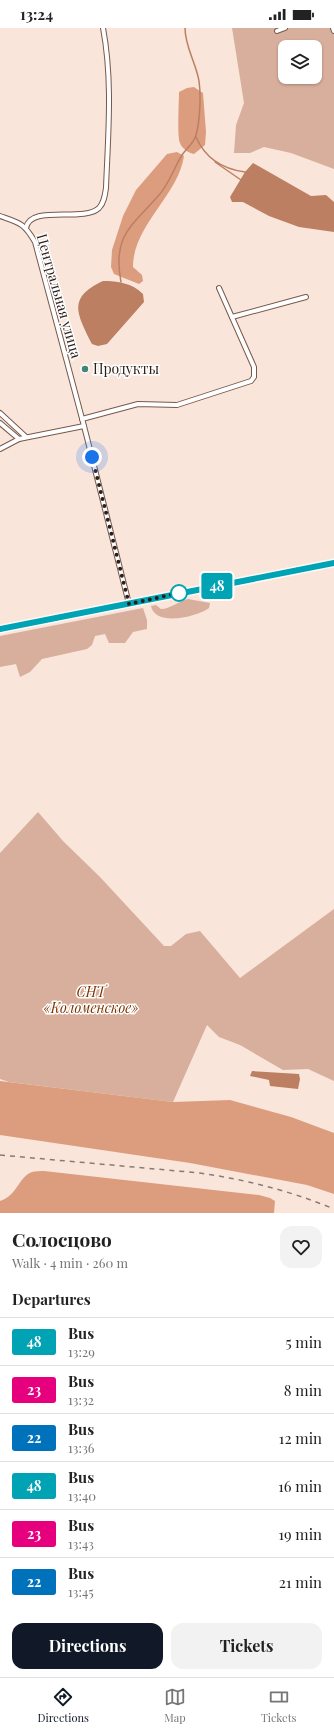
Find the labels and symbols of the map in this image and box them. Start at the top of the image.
street label: Центральная улица [33,231,86,360]
place label: Продукты [93,359,160,378]
marker: Продукты [80,364,90,374]
your location [82,447,102,467]
line badge: 48 [199,573,235,599]
unlabelled marker [170,584,188,602]
park label: СНТ «Коломенское» [43,982,139,1017]

